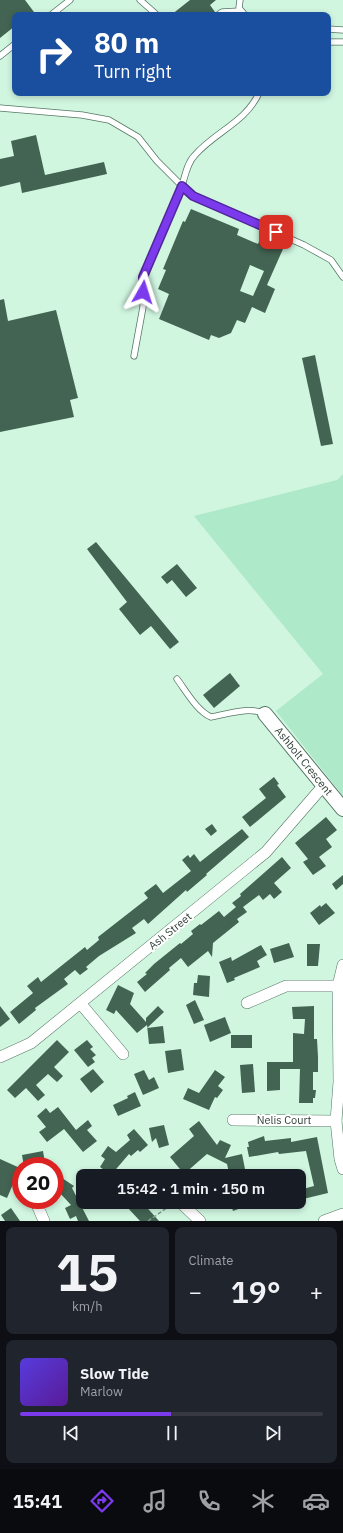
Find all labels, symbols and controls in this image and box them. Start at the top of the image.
text: 80 m [94,24,159,61]
icon: right [28,28,80,80]
text: Turn right [94,60,172,83]
pin [259,215,293,249]
icon: arrive [265,221,287,243]
position arrow [122,271,164,313]
street label: Ashbolt Crescent [272,724,336,798]
street label: Ash Street [146,909,194,953]
street label: Nelis Court [257,1113,311,1127]
speed limit sign: 20 [12,1157,64,1209]
text: 15:42 · 1 min · 150 m [117,1179,265,1198]
text: 15 [56,1238,118,1305]
text: Climate [189,1252,233,1269]
text: 19° [231,1272,281,1311]
text: − [189,1277,202,1306]
text: + [310,1277,323,1306]
text: km/h [72,1298,103,1315]
text: Slow Tide [80,1364,149,1383]
text: Marlow [80,1383,123,1400]
icon: previous [60,1422,82,1444]
icon: pause [161,1422,183,1444]
icon: next [262,1422,284,1444]
icon: directions [88,1487,116,1515]
icon: music [141,1487,169,1515]
icon: phone [195,1487,223,1515]
icon: climate [249,1487,277,1515]
icon: car [302,1487,330,1515]
text: 15:41 [13,1490,62,1513]

